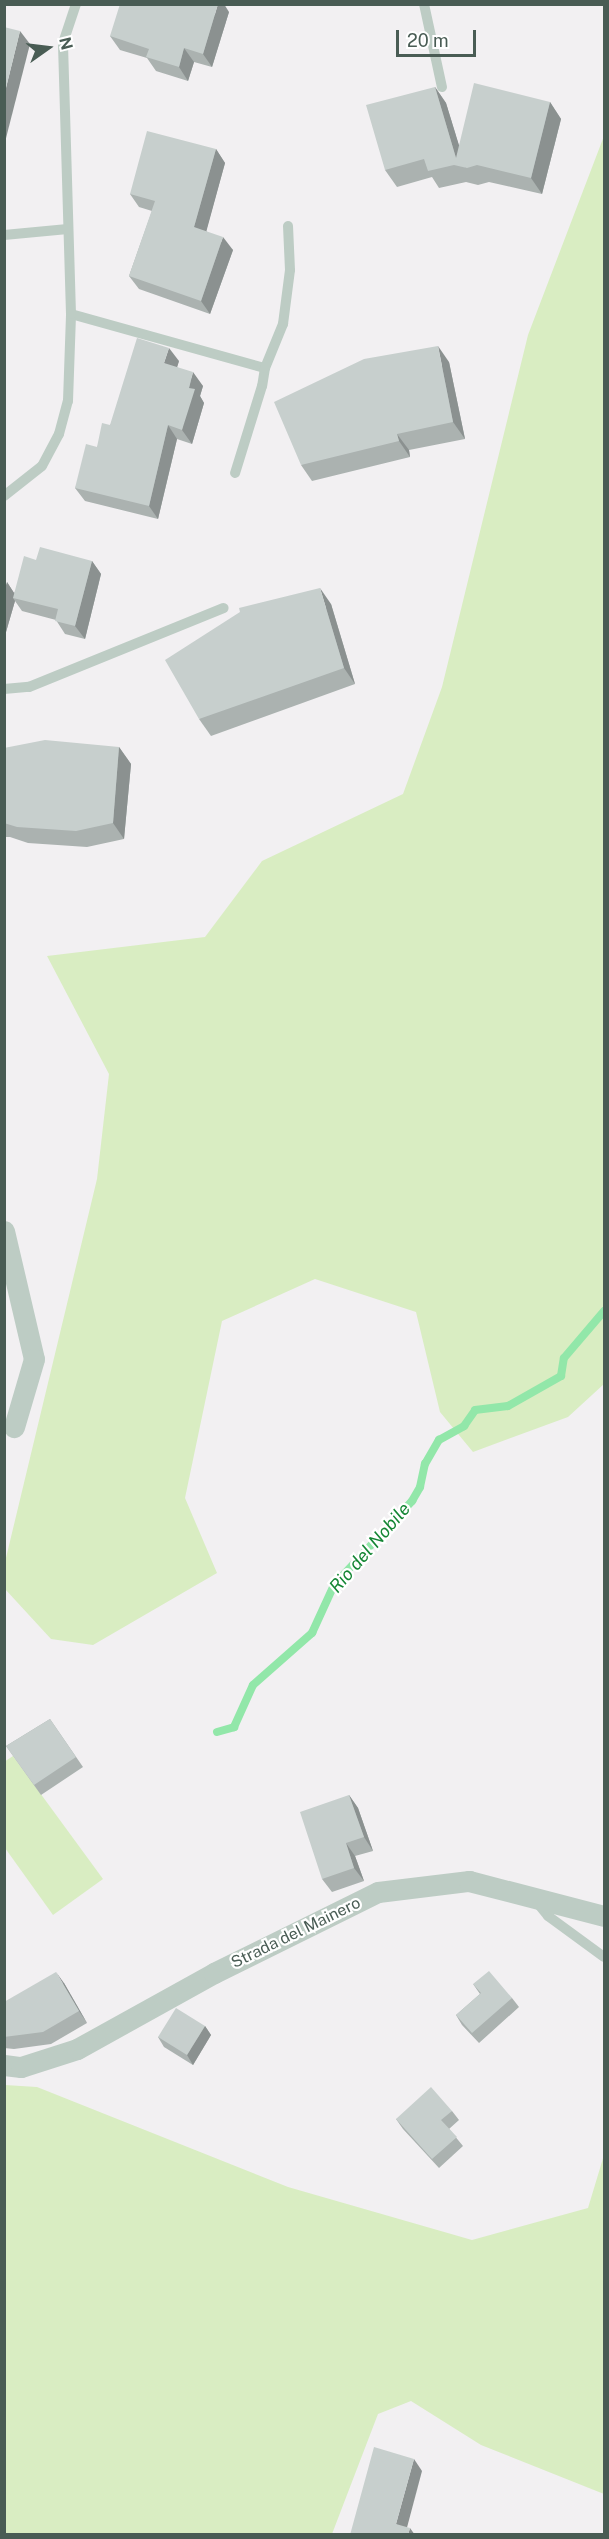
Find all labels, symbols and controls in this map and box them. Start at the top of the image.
north arrow [18,18,78,78]
scale bar [399,18,478,56]
text: 20 m [407,30,449,51]
text: N [55,35,77,52]
water label: Rio del Nobile [325,1498,415,1598]
street label: Strada del Mainero [228,1893,364,1973]

